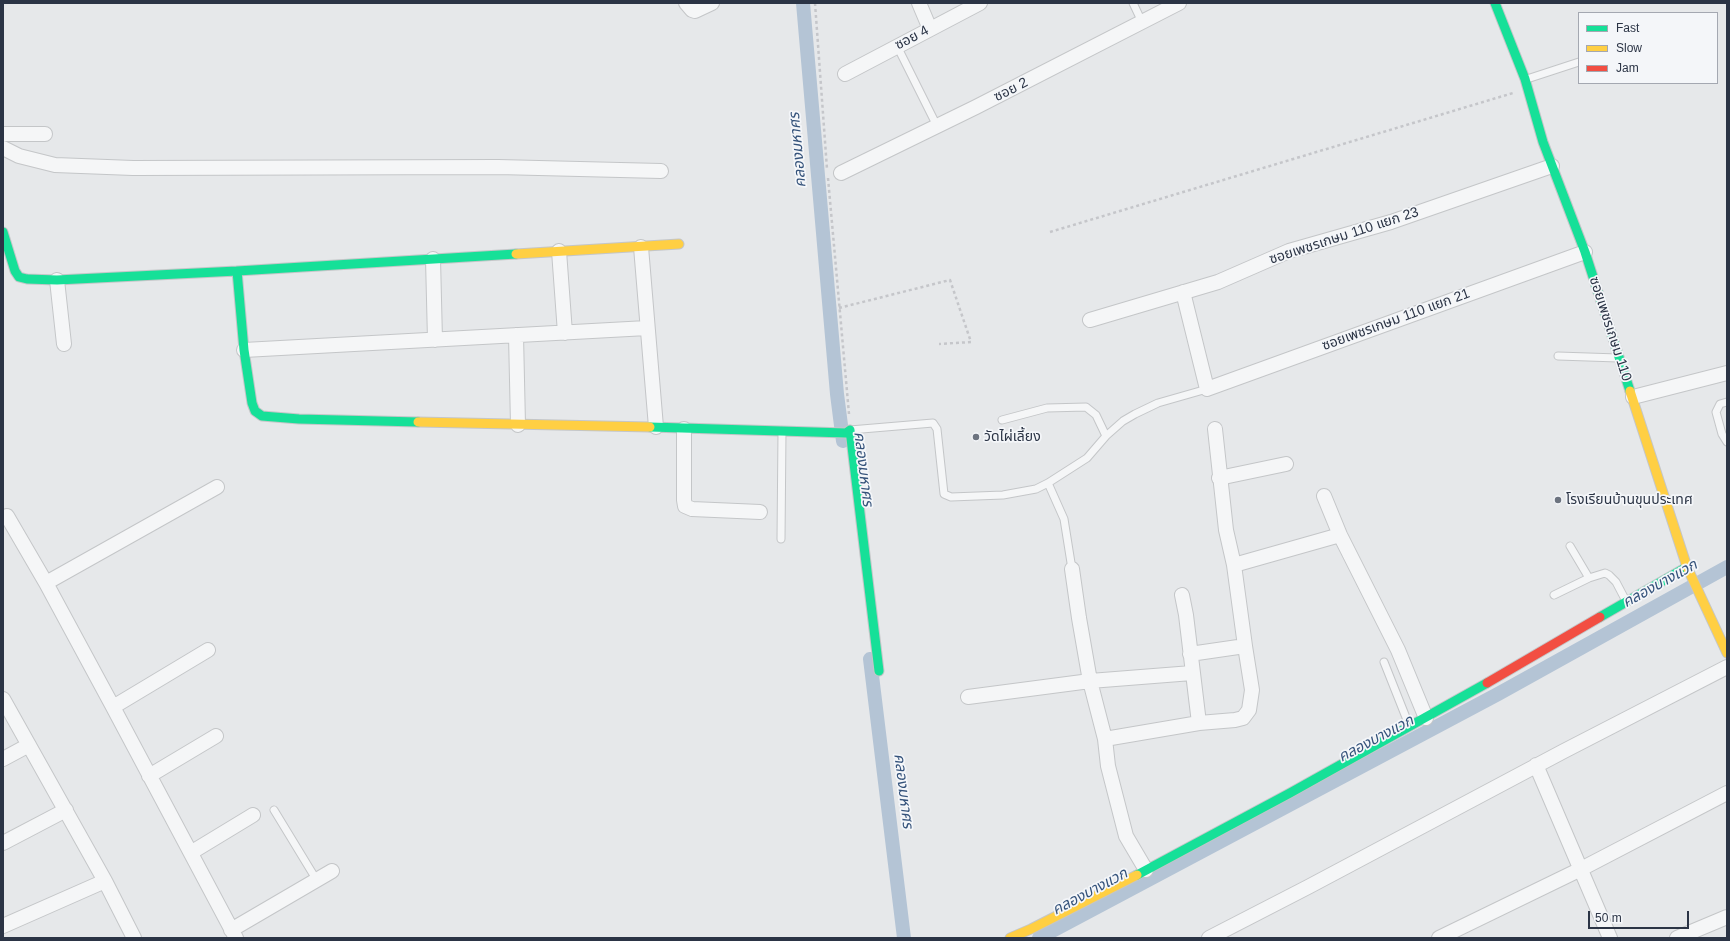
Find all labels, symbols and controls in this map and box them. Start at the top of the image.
legend [1578,12,1718,84]
text: Fast [1616,21,1639,35]
street label: ซอย 4 [892,22,932,54]
text: Slow [1616,41,1642,55]
text: Jam [1616,61,1639,75]
street label: ซอย 2 [991,74,1031,106]
water label: คลองมหาศร [786,112,810,188]
street label: ซอยเพชรเกษม 110 แยก 23 [1267,204,1421,268]
street label: ซอยเพชรเกษม 110 [1585,275,1635,383]
street label: ซอยเพชรเกษม 110 แยก 21 [1320,285,1472,355]
place label: วัดไผ่เลี้ยง [984,429,1041,445]
water label: คลองมหาศร [849,431,877,507]
marker: วัดไผ่เลี้ยง [971,432,981,442]
place label: โรงเรียนบ้านขุนประเทศ [1566,492,1693,508]
marker: โรงเรียนบ้านขุนประเทศ [1553,495,1563,505]
water label: คลองบางแวก [1620,556,1700,612]
water label: คลองบางแวก [1335,712,1417,766]
water label: คลองมหาศร [889,753,917,829]
water label: คลองบางแวก [1049,865,1131,919]
scale bar [1590,903,1691,929]
text: 50 m [1595,911,1622,925]

